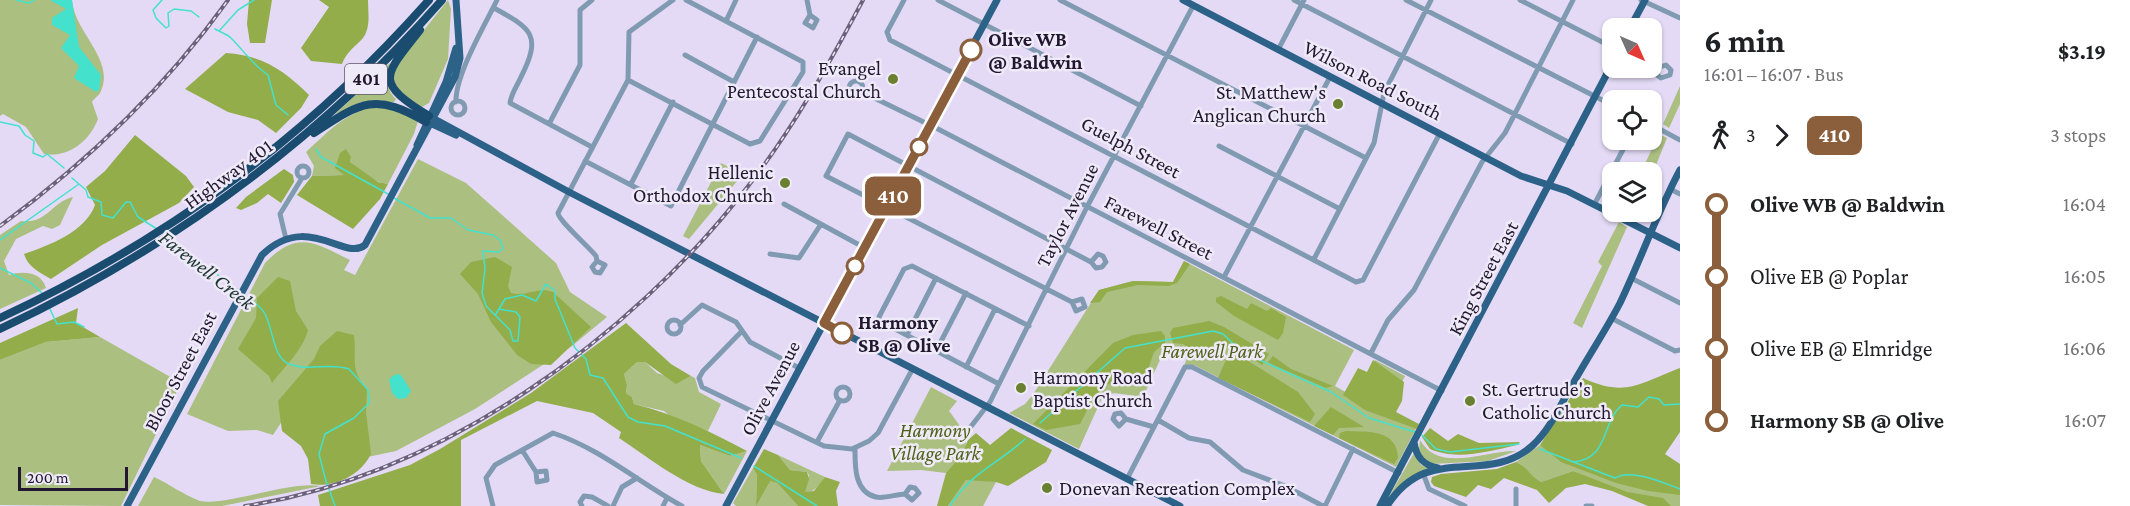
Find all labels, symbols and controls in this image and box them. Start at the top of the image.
north arrow [1602,18,1662,78]
map controls [1602,18,1662,222]
text: 6 min [1704,22,1785,59]
place label: Olive WB @ Baldwin [988,28,1083,73]
street label: Wilson Road South [1300,36,1446,124]
marker: Olive WB @ Baldwin [960,39,982,61]
text: $3.19 [2058,39,2106,64]
place label: Evangel Pentecostal Church [727,57,881,102]
text: 16:01 – 16:07 · Bus [1704,63,1844,85]
road number: 401 [345,64,387,94]
marker: Evangel Pentecostal Church [886,72,900,86]
place label: St. Matthew's Anglican Church [1193,81,1326,127]
button: locate [1602,90,1662,150]
marker: St. Matthew's Anglican Church [1331,97,1345,111]
street label: Guelph Street [1077,112,1185,183]
icon: walk [1704,119,1737,152]
icon: forward [1765,119,1798,152]
text: 410 [1819,123,1850,147]
text: 3 [1746,124,1756,146]
text: 3 stops [2050,124,2106,146]
street label: Highway 401 [180,135,277,214]
unlabelled marker [910,138,928,156]
street label: Taylor Avenue [1031,159,1104,271]
place label: Hellenic Orthodox Church [633,161,774,206]
button: layers [1602,162,1662,222]
marker: Hellenic Orthodox Church [778,176,792,190]
line badge: 410 [858,176,928,216]
text: 410 [877,184,909,208]
street label: Farewell Street [1101,190,1217,264]
text: Olive WB @ Baldwin [1750,192,1945,217]
text: 16:04 [2063,193,2106,215]
street label: King Street East [1444,217,1523,339]
water label: Farewell Creek [154,225,260,315]
unlabelled marker [846,257,864,275]
text: Olive EB @ Poplar [1750,264,1909,289]
text: 16:05 [2064,265,2106,287]
street label: Bloor Street East [139,307,221,434]
place label: Harmony SB @ Olive [858,311,951,356]
marker: Harmony SB @ Olive [831,322,853,344]
text: Olive EB @ Elmridge [1750,336,1932,361]
street label: Olive Avenue [736,337,804,439]
text: 16:06 [2063,337,2106,359]
park label: Farewell Park [1161,340,1264,362]
place label: Harmony Road Baptist Church [1033,366,1153,412]
place label: St. Gertrude's Catholic Church [1482,378,1612,423]
marker: Harmony Road Baptist Church [1014,381,1028,395]
marker: St. Gertrude's Catholic Church [1463,394,1477,408]
text: Harmony SB @ Olive [1750,408,1944,433]
text: 16:07 [2065,409,2106,431]
park label: Harmony Village Park [890,419,981,465]
scale bar [18,464,128,492]
text: 200 m [27,469,69,486]
place label: Donevan Recreation Complex [1059,477,1295,500]
marker: Donevan Recreation Complex [1040,481,1054,495]

